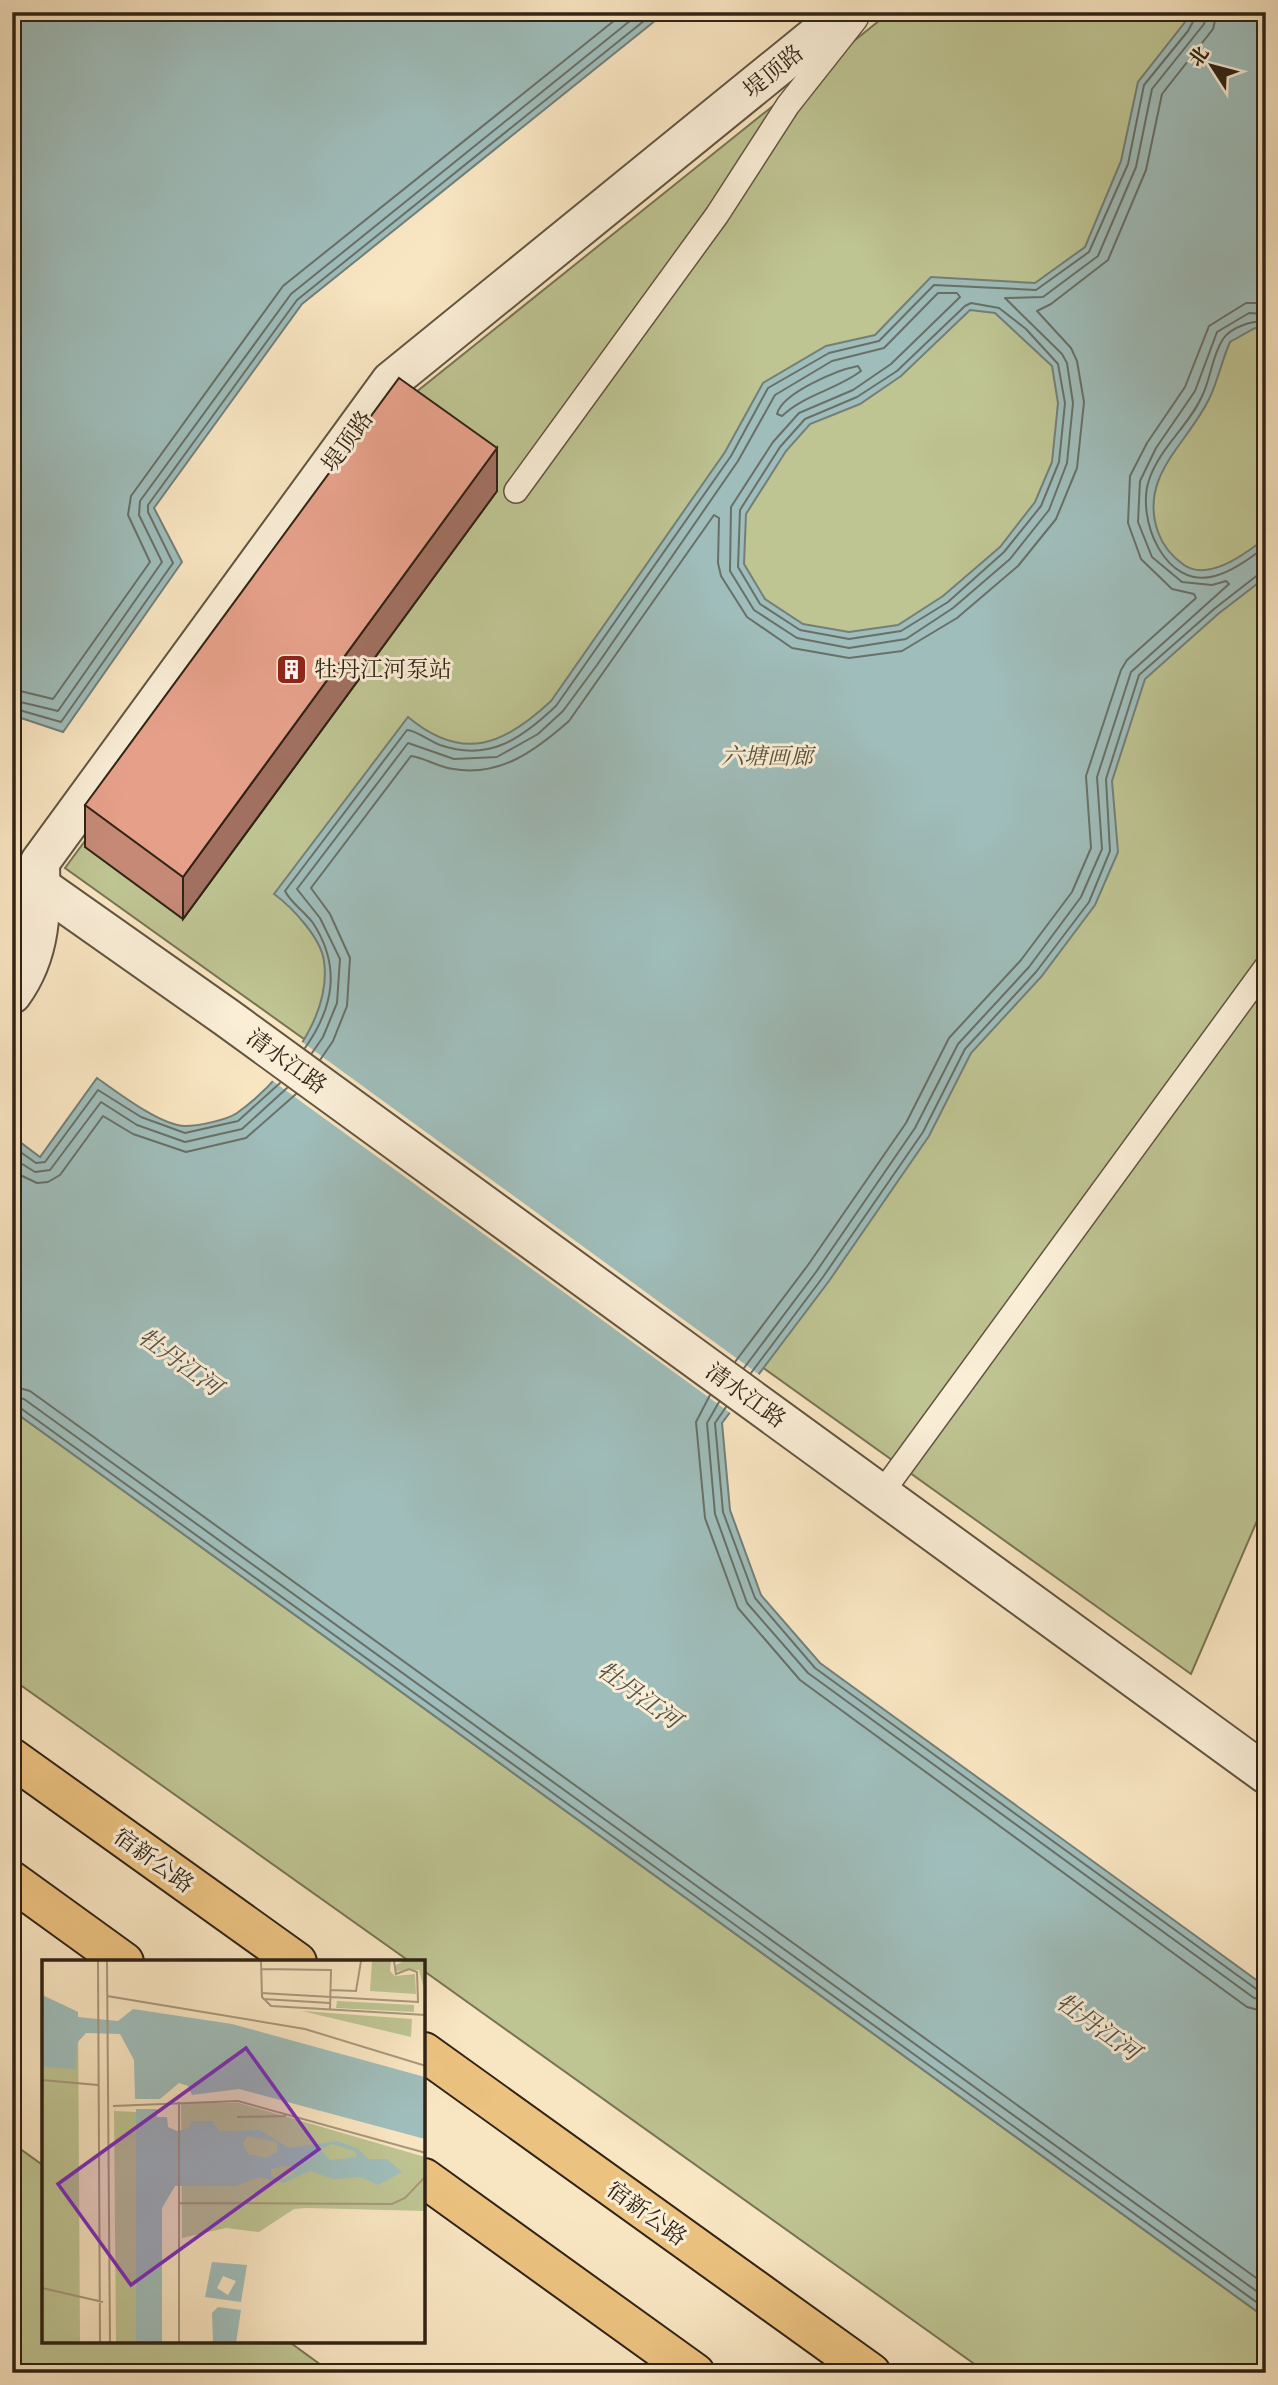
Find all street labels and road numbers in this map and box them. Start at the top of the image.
street label: 堤顶路 [737,38,809,104]
street label: 堤顶路 [315,405,379,478]
street label: 清水江路 [241,1023,332,1100]
street label: 清水江路 [700,1357,791,1434]
street label: 宿新公路 [108,1822,199,1899]
street label: 宿新公路 [601,2175,692,2252]

